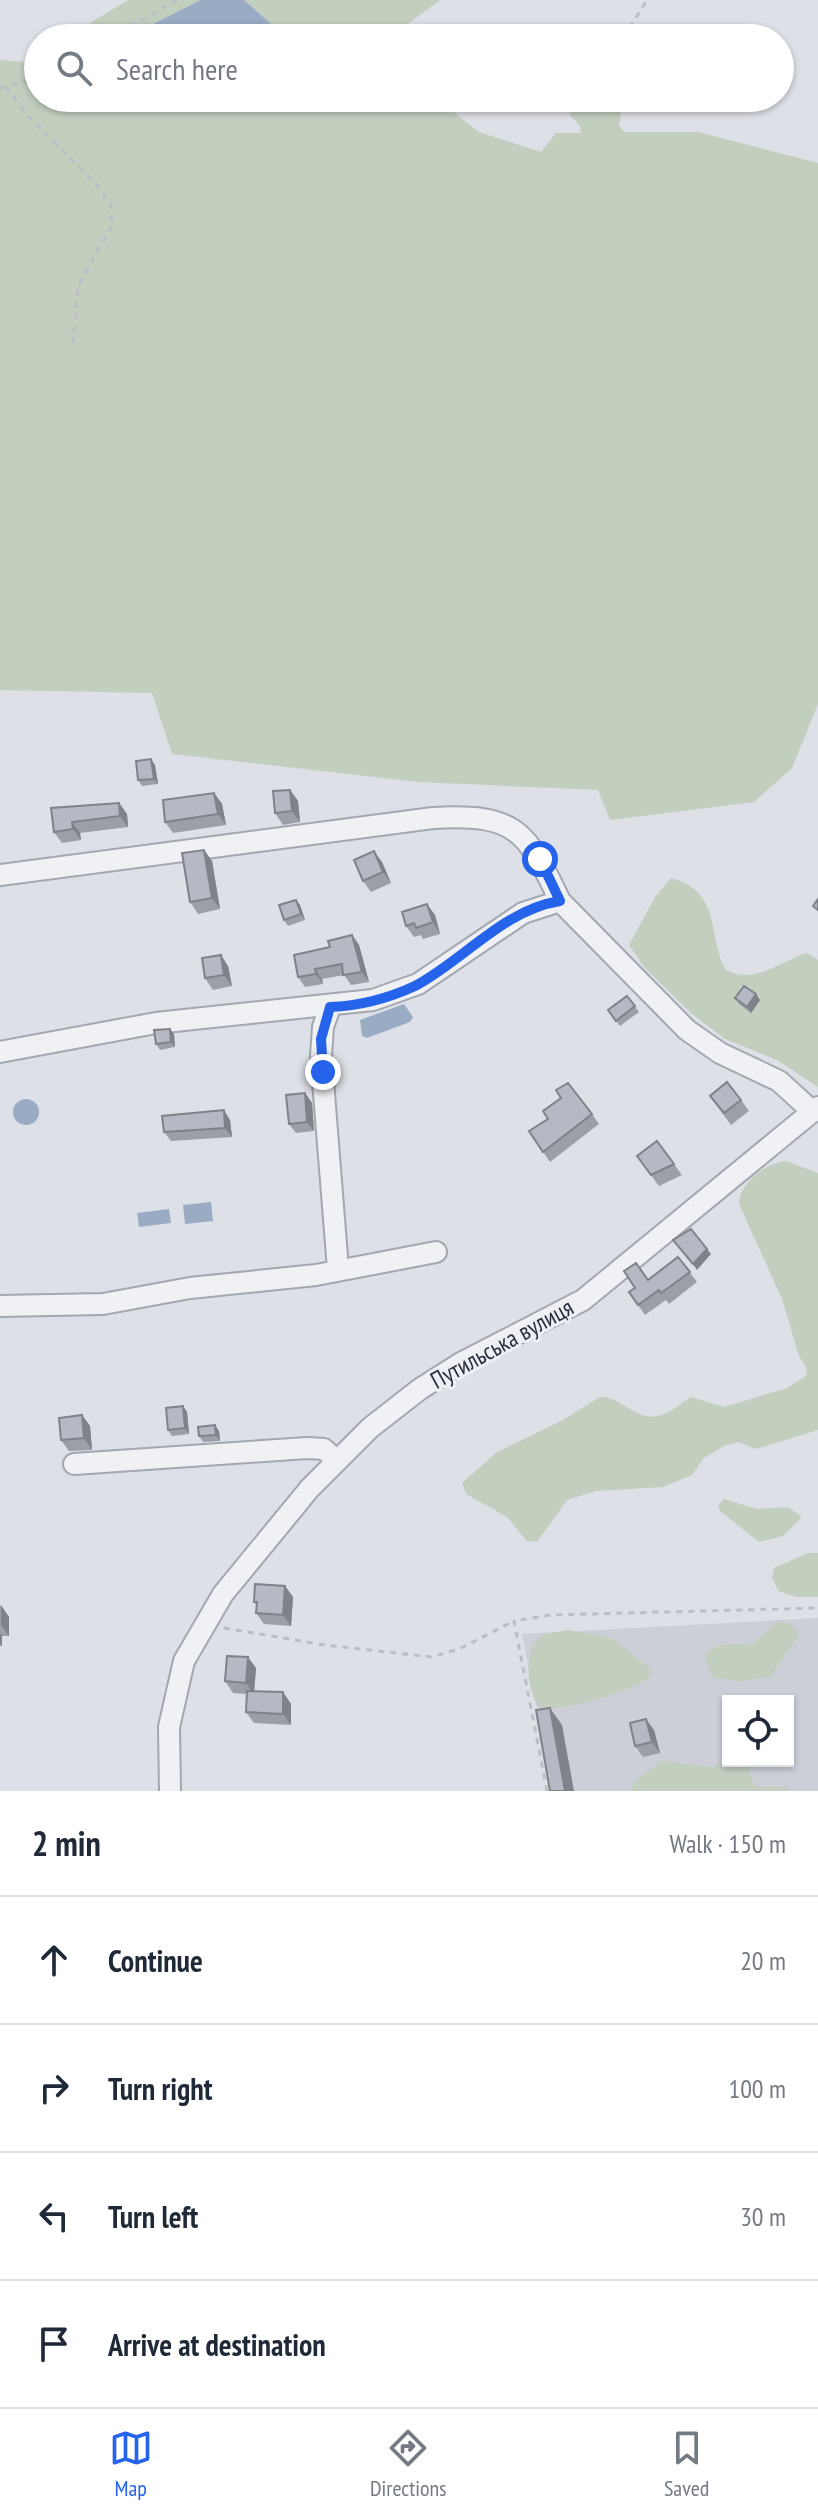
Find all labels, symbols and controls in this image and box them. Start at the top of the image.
search box [24,24,794,112]
icon: search [52,46,96,90]
text: Search here [116,49,238,88]
route start [522,841,558,877]
route end [305,1054,341,1090]
street label: Путильська вулиця [425,1292,579,1396]
map controls [722,1695,794,1767]
button: locate [722,1695,794,1767]
text: 2 min [32,1821,101,1865]
text: Walk · 150 m [669,1827,786,1860]
icon: ahead [32,1938,76,1982]
text: Continue [108,1941,203,1980]
text: 20 m [740,1944,786,1977]
icon: right [32,2066,76,2110]
text: Turn right [108,2069,212,2108]
text: 100 m [728,2072,786,2105]
icon: left [32,2194,76,2238]
text: Turn left [108,2197,198,2236]
text: 30 m [740,2200,786,2233]
icon: arrive [32,2322,76,2366]
text: Arrive at destination [108,2325,326,2364]
tab: Map [109,2426,153,2502]
tab: Directions [370,2426,447,2502]
tab: Saved [664,2426,709,2502]

